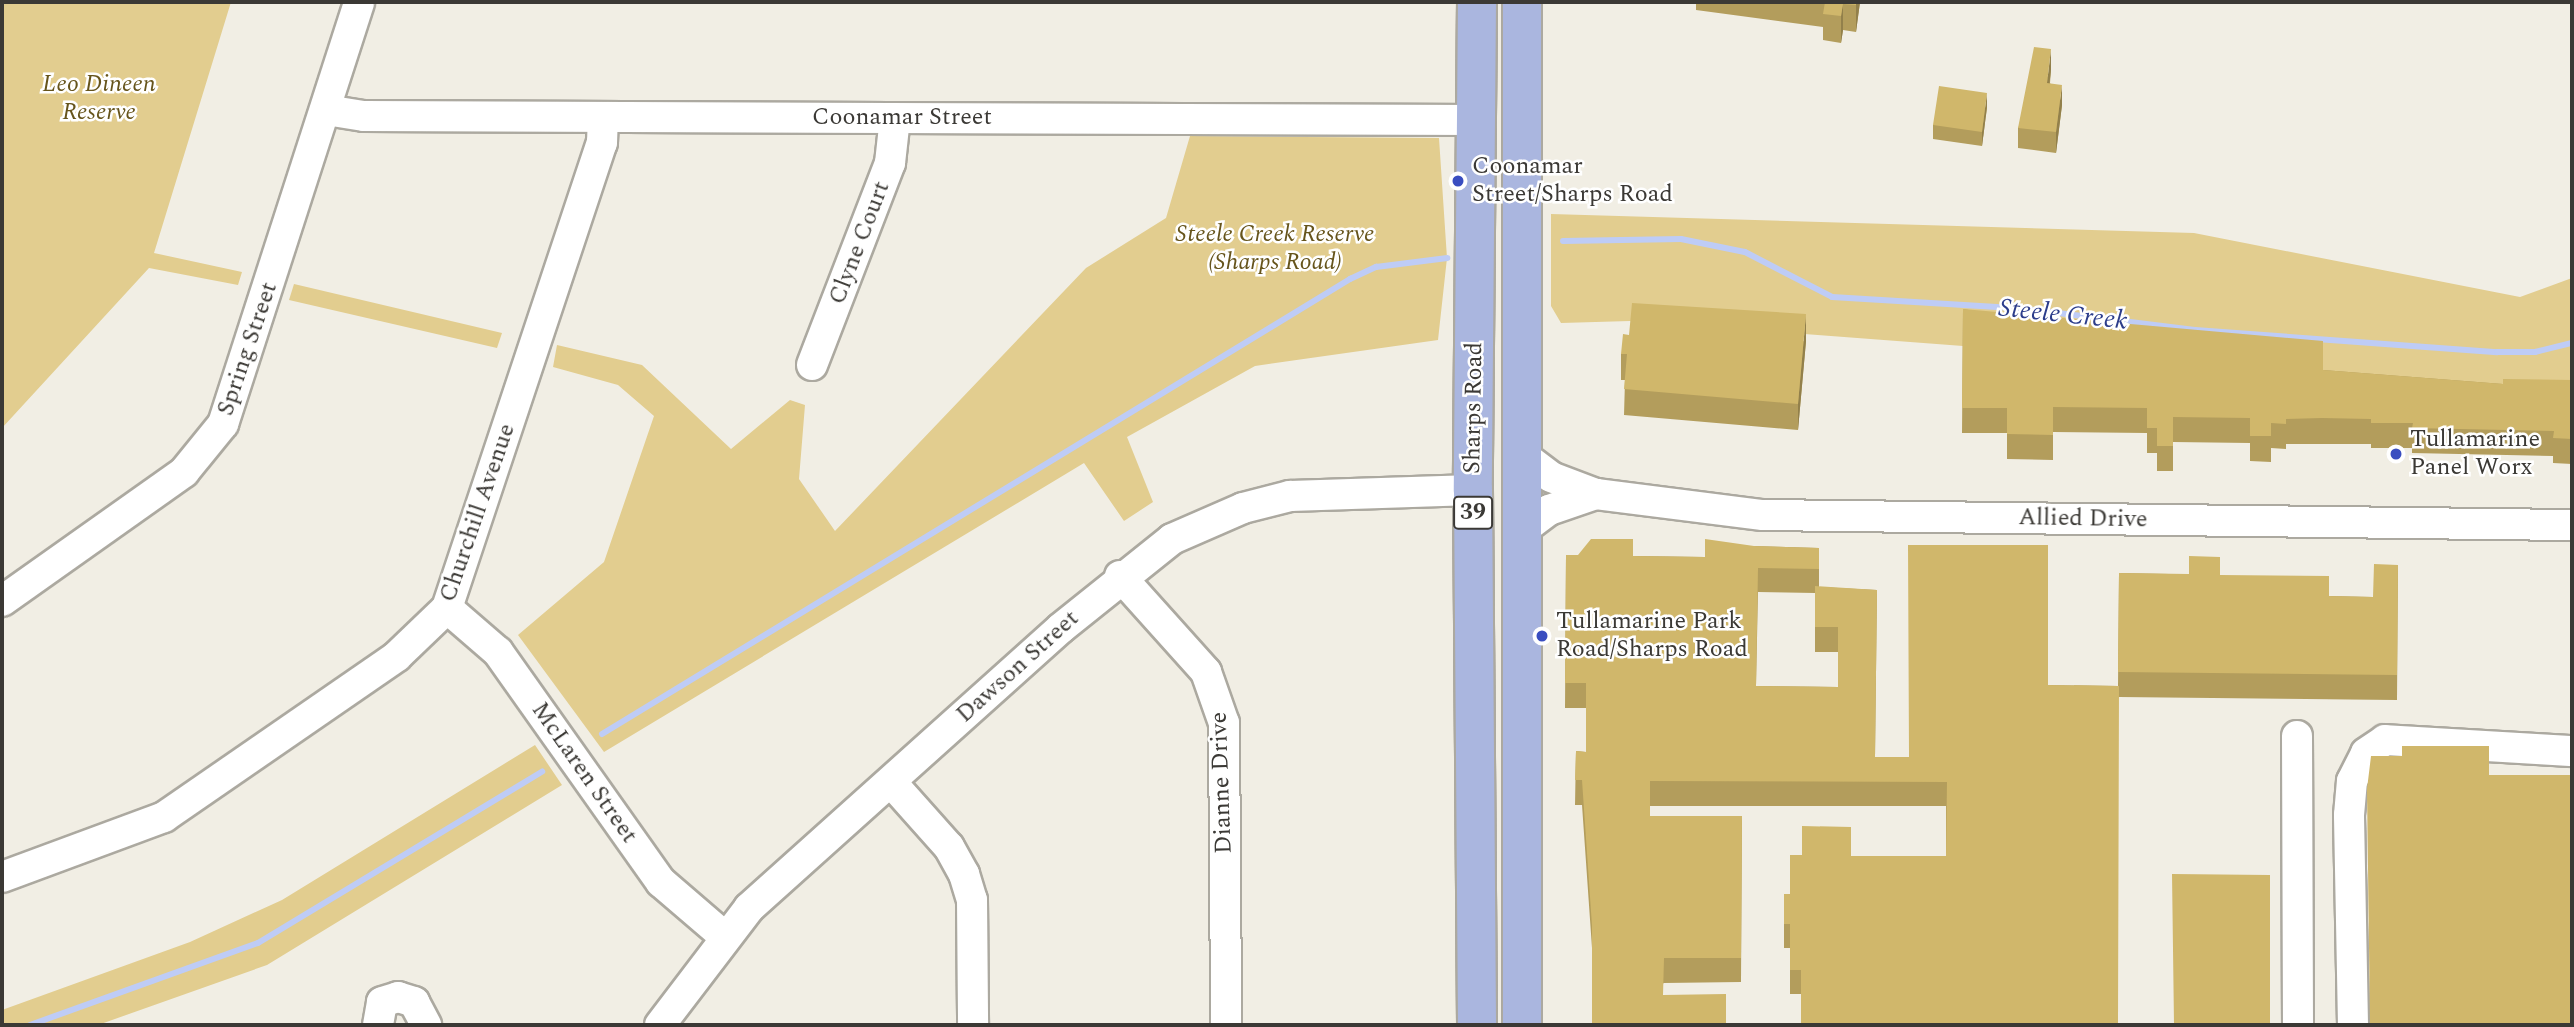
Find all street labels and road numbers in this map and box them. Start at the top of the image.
street label: Coonamar Street [812,104,992,132]
street label: Clyne Court [823,177,897,309]
street label: Spring Street [212,278,284,420]
street label: Sharps Road [1458,342,1490,474]
street label: Churchill Avenue [434,420,522,606]
road number: 39 [1452,494,1494,533]
street label: Allied Drive [2018,503,2148,535]
street label: Dawson Street [951,605,1085,729]
street label: McLaren Street [525,697,643,849]
street label: Dianne Drive [1205,711,1239,855]

